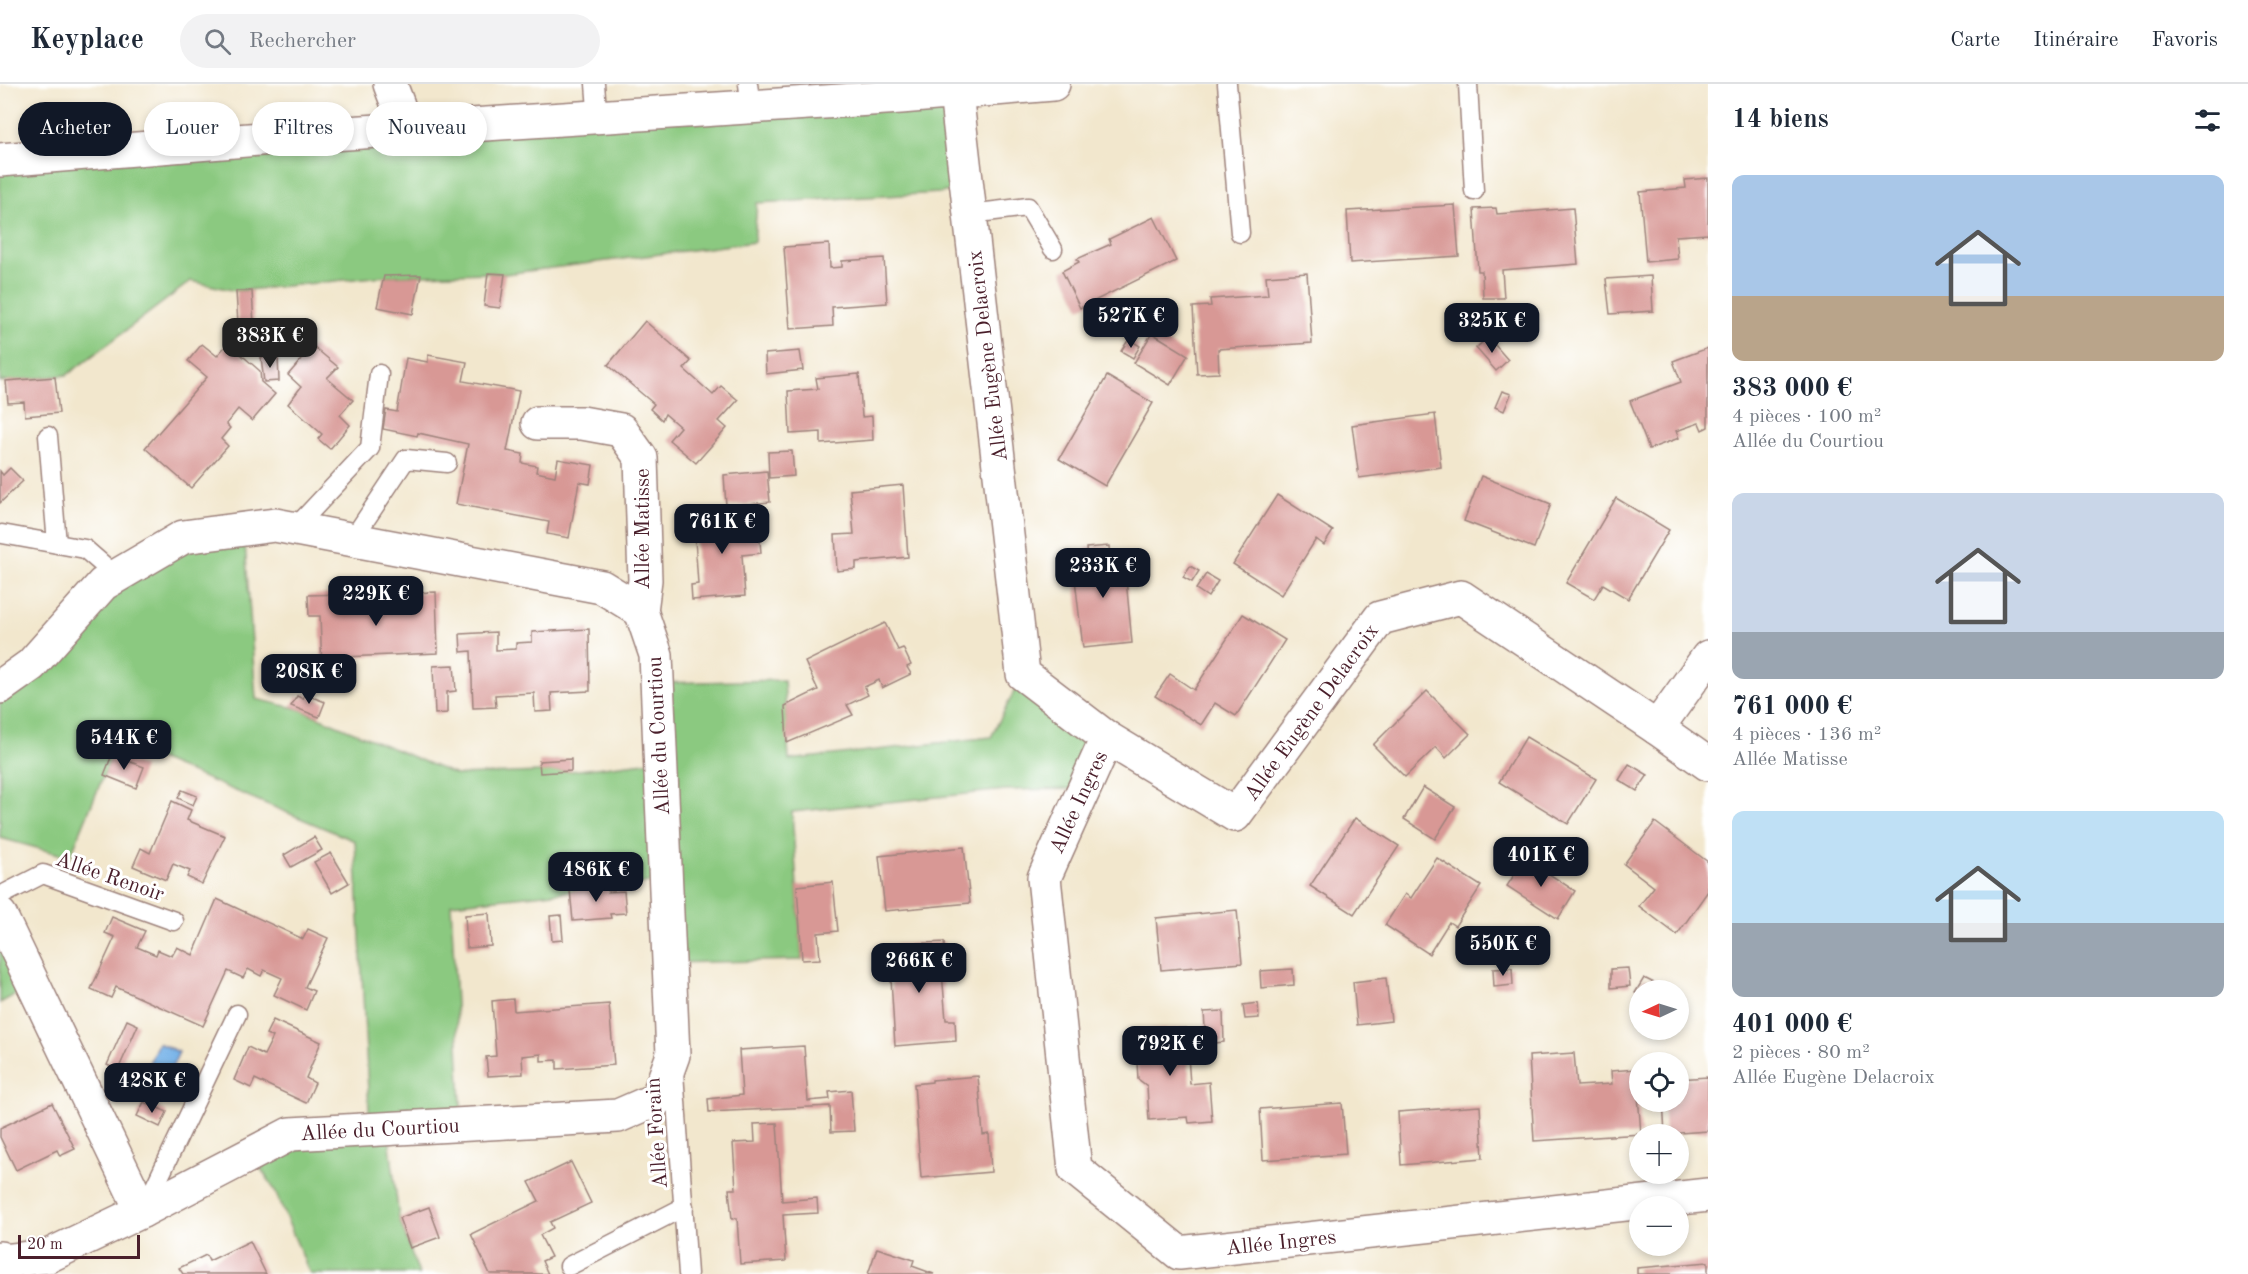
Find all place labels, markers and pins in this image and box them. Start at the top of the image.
pin: 527K € [1082,298,1180,349]
pin: 325K € [1443,303,1541,354]
pin: 383K € [221,318,319,369]
pin: 761K € [673,504,771,555]
pin: 233K € [1054,548,1152,599]
pin: 229K € [327,576,425,627]
pin: 208K € [260,654,358,705]
pin: 544K € [75,720,173,771]
pin: 401K € [1492,837,1590,888]
pin: 486K € [547,852,645,903]
pin: 550K € [1454,926,1552,977]
pin: 266K € [870,943,968,994]
pin: 792K € [1121,1026,1219,1077]
pin: 428K € [103,1063,201,1114]

